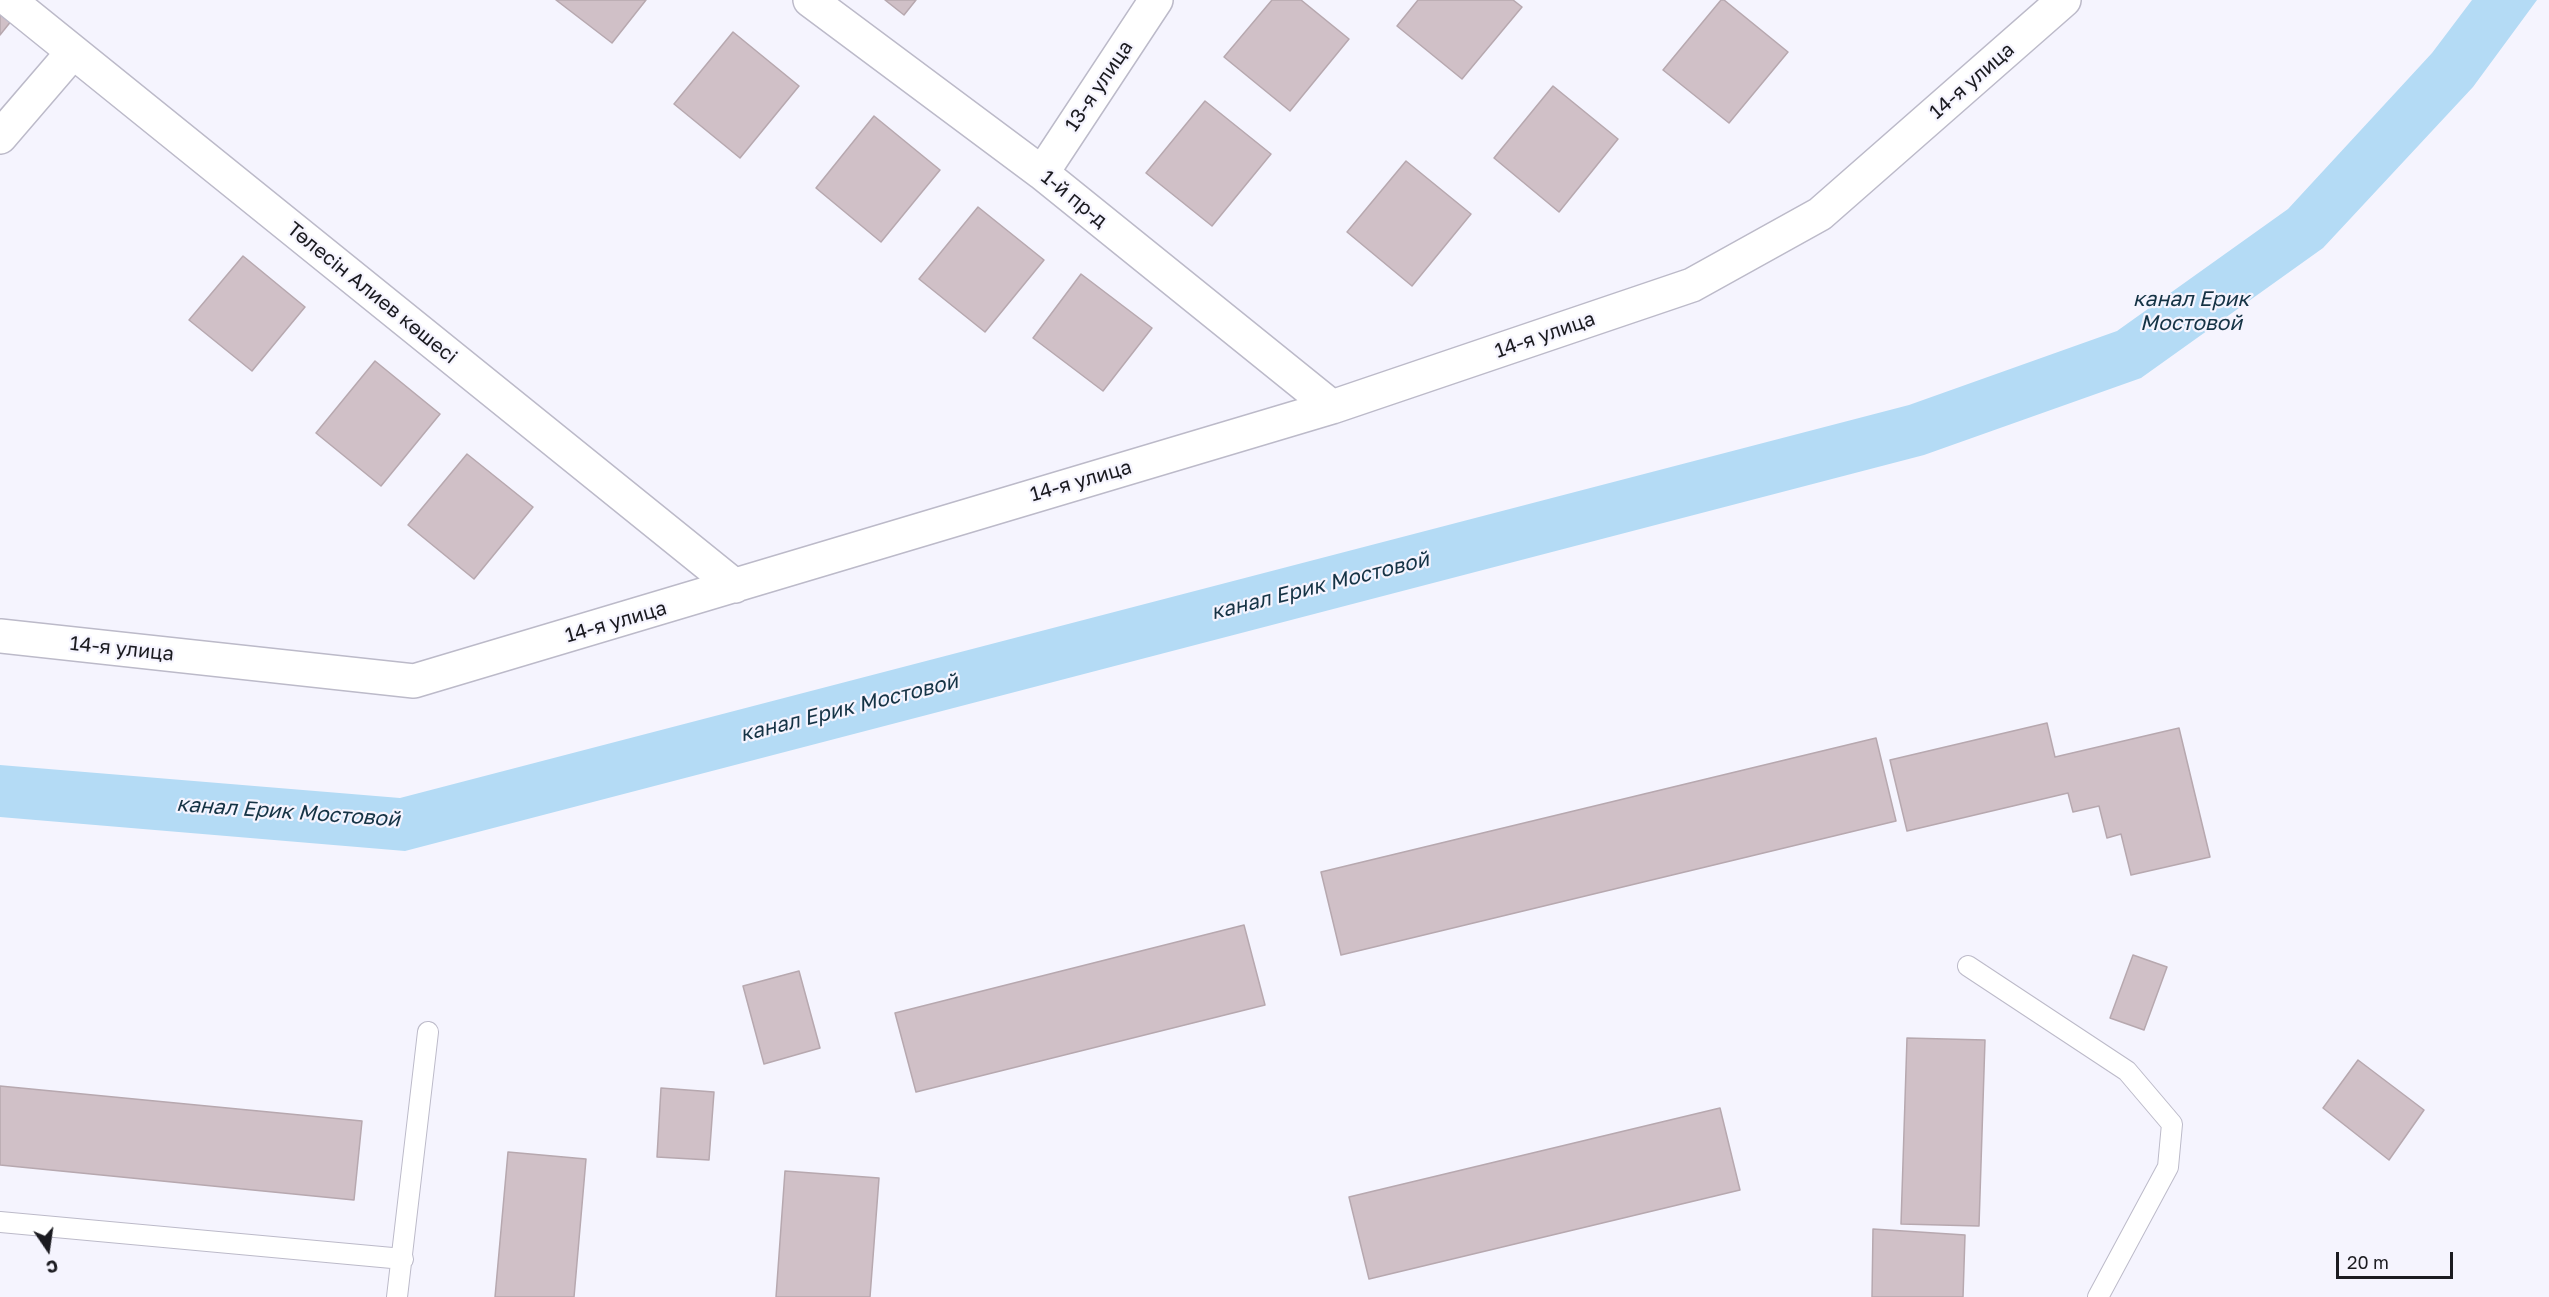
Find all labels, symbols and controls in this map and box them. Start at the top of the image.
street label: 13-я улица [1060,36,1138,136]
street label: 14-я улица [1925,38,2019,124]
street label: 1-й пр-д [1036,165,1112,233]
street label: Төлесін Алиев көшесі [282,217,462,369]
water label: канал Ерик Мостовой [2133,286,2249,336]
street label: 14-я улица [1492,307,1598,363]
street label: 14-я улица [1027,455,1135,507]
water label: канал Ерик Мостовой [1208,547,1432,625]
street label: 14-я улица [562,596,670,648]
street label: 14-я улица [69,632,175,666]
water label: канал Ерик Мостовой [737,669,961,747]
water label: канал Ерик Мостовой [175,792,401,832]
north arrow [18,1219,78,1279]
scale bar [2339,1240,2456,1278]
text: 20 m [2347,1251,2389,1273]
text: С [44,1256,60,1278]

